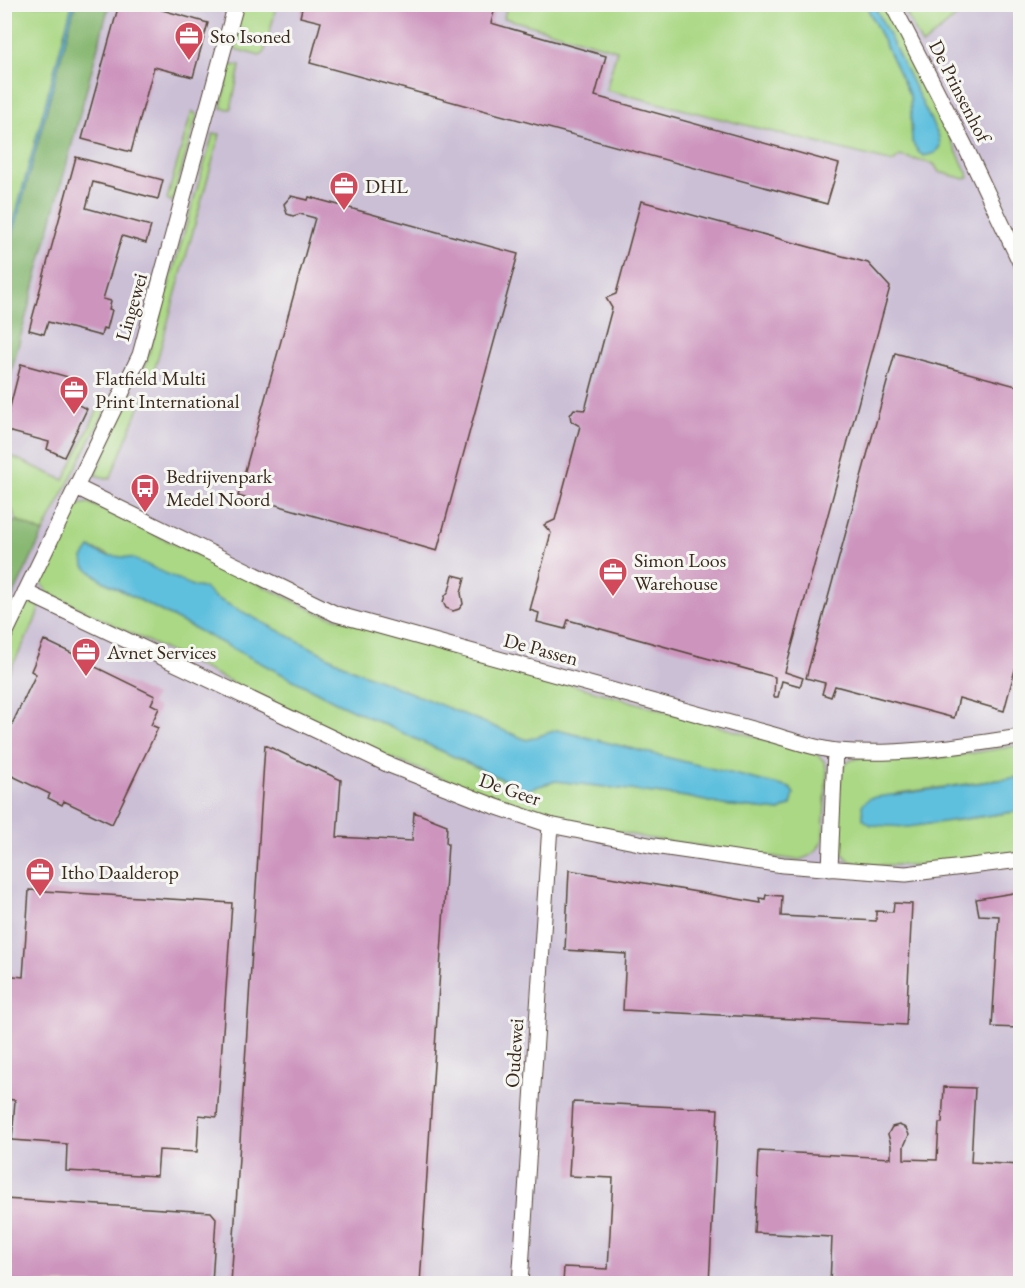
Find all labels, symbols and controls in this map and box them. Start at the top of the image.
office icon: Sto Isoned [173,20,205,62]
place label: Sto Isoned [210,23,292,49]
street label: De Prinsenhof [923,35,998,149]
office icon: DHL [328,170,360,212]
place label: DHL [365,173,408,199]
street label: Lingewei [109,270,153,344]
place label: Flatfield Multi Print International [95,365,240,414]
office icon: Flatfield Multi Print International [58,374,90,416]
place label: Bedrijvenpark Medel Noord [166,463,273,512]
bus stop icon: Bedrijvenpark Medel Noord [129,472,161,514]
place label: Simon Loos Warehouse [634,547,726,596]
office icon: Simon Loos Warehouse [597,556,629,598]
street label: De Passen [501,627,582,672]
office icon: Avnet Services [70,636,102,678]
place label: Avnet Services [106,639,216,665]
street label: De Geer [476,766,545,812]
office icon: Itho Daalderop [24,856,56,898]
place label: Itho Daalderop [61,859,179,885]
street label: Oudewei [499,1017,529,1089]

